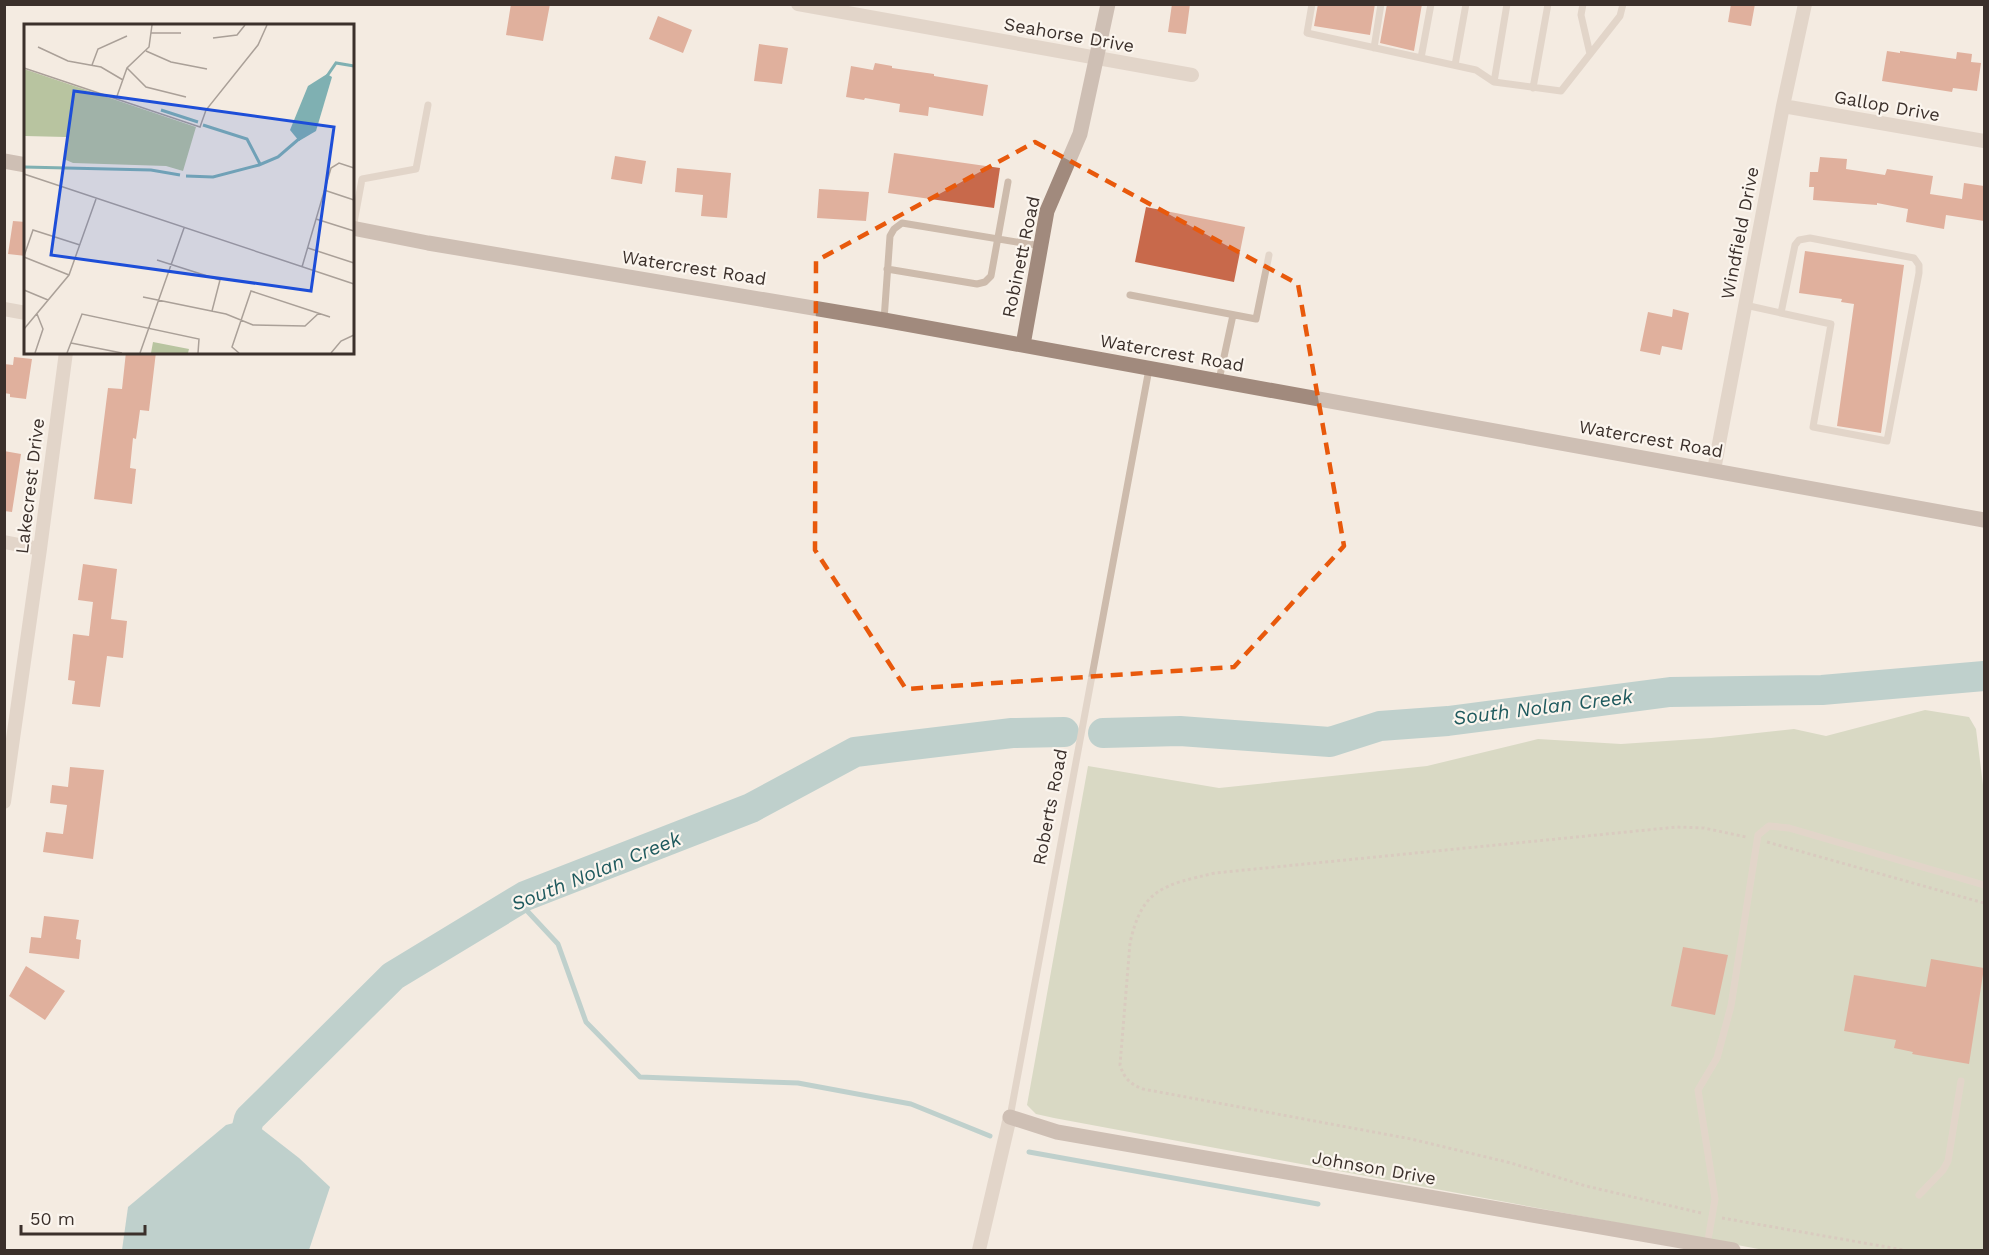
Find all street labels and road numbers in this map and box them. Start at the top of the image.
street label: Seahorse Drive [1002,13,1136,56]
street label: Gallop Drive [1832,86,1942,125]
street label: Windfield Drive [1716,165,1763,301]
street label: Robinett Road [997,194,1044,320]
street label: Watercrest Road [620,246,768,289]
street label: Watercrest Road [1098,329,1246,376]
street label: Watercrest Road [1577,415,1725,462]
street label: Lakecrest Drive [11,417,48,555]
street label: Roberts Road [1028,747,1071,867]
street label: Johnson Drive [1310,1146,1438,1189]

